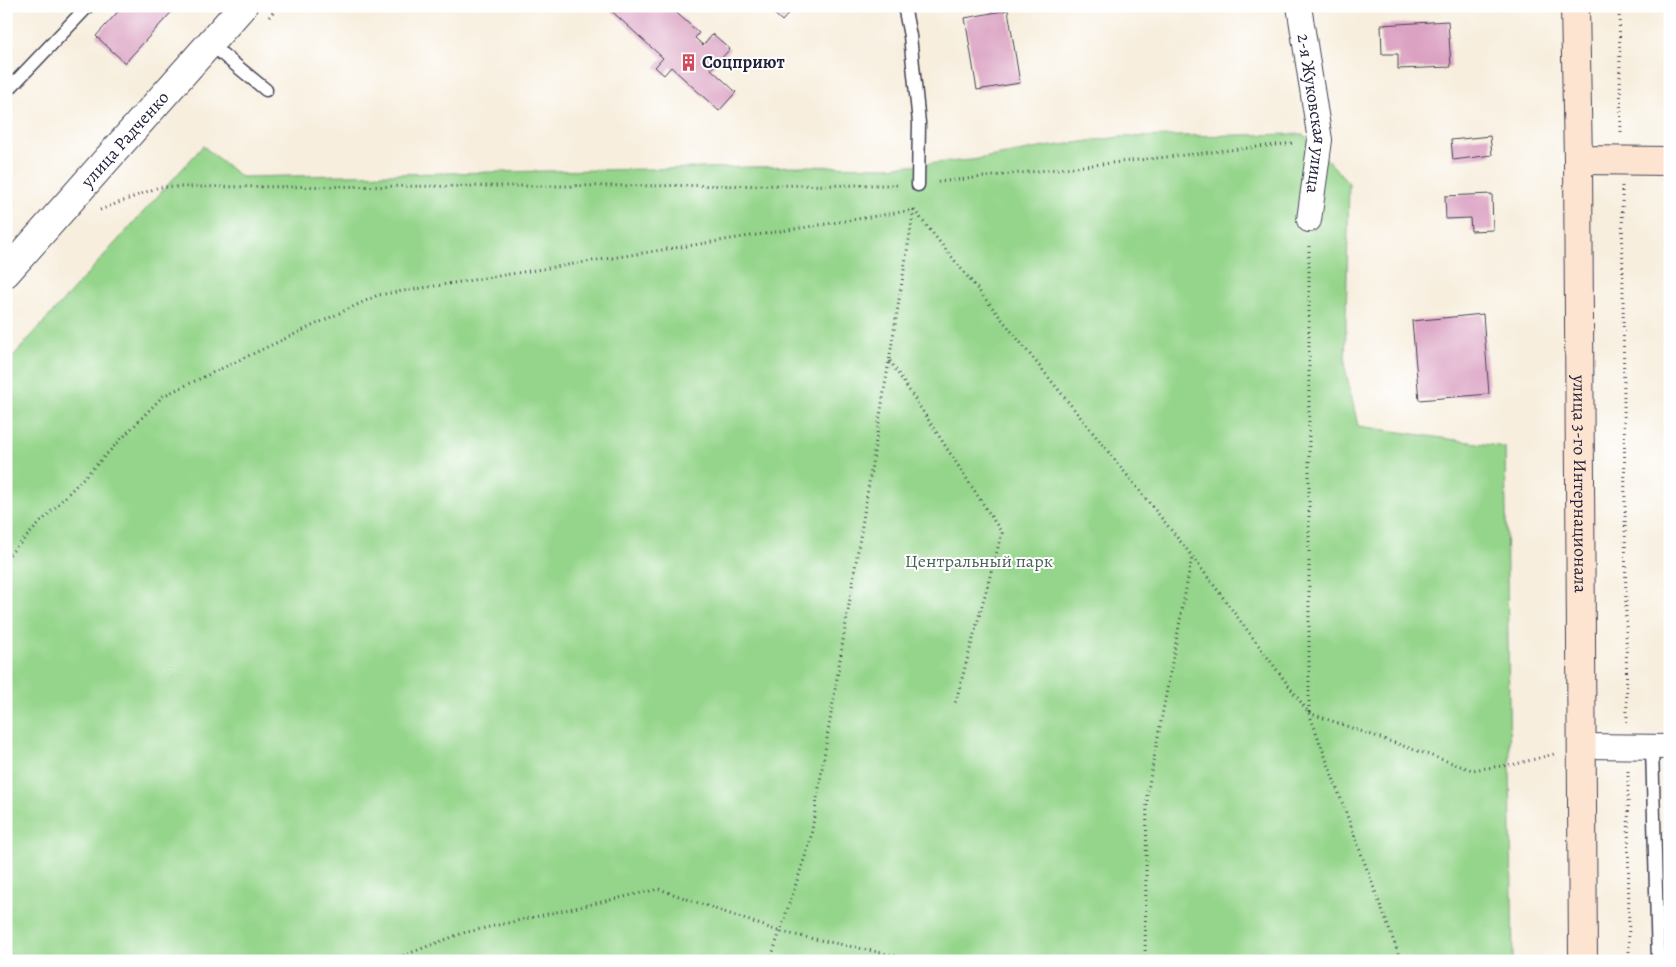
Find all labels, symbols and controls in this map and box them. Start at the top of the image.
street label: 2-я Жуковская улица [1292,32,1332,196]
place label: Соцприют [702,50,785,74]
building icon: Соцприют [678,52,698,72]
street label: улица Радченко [75,86,174,193]
street label: улица 3-го Интернационала [1567,374,1593,594]
park label: Центральный парк [905,549,1053,573]

